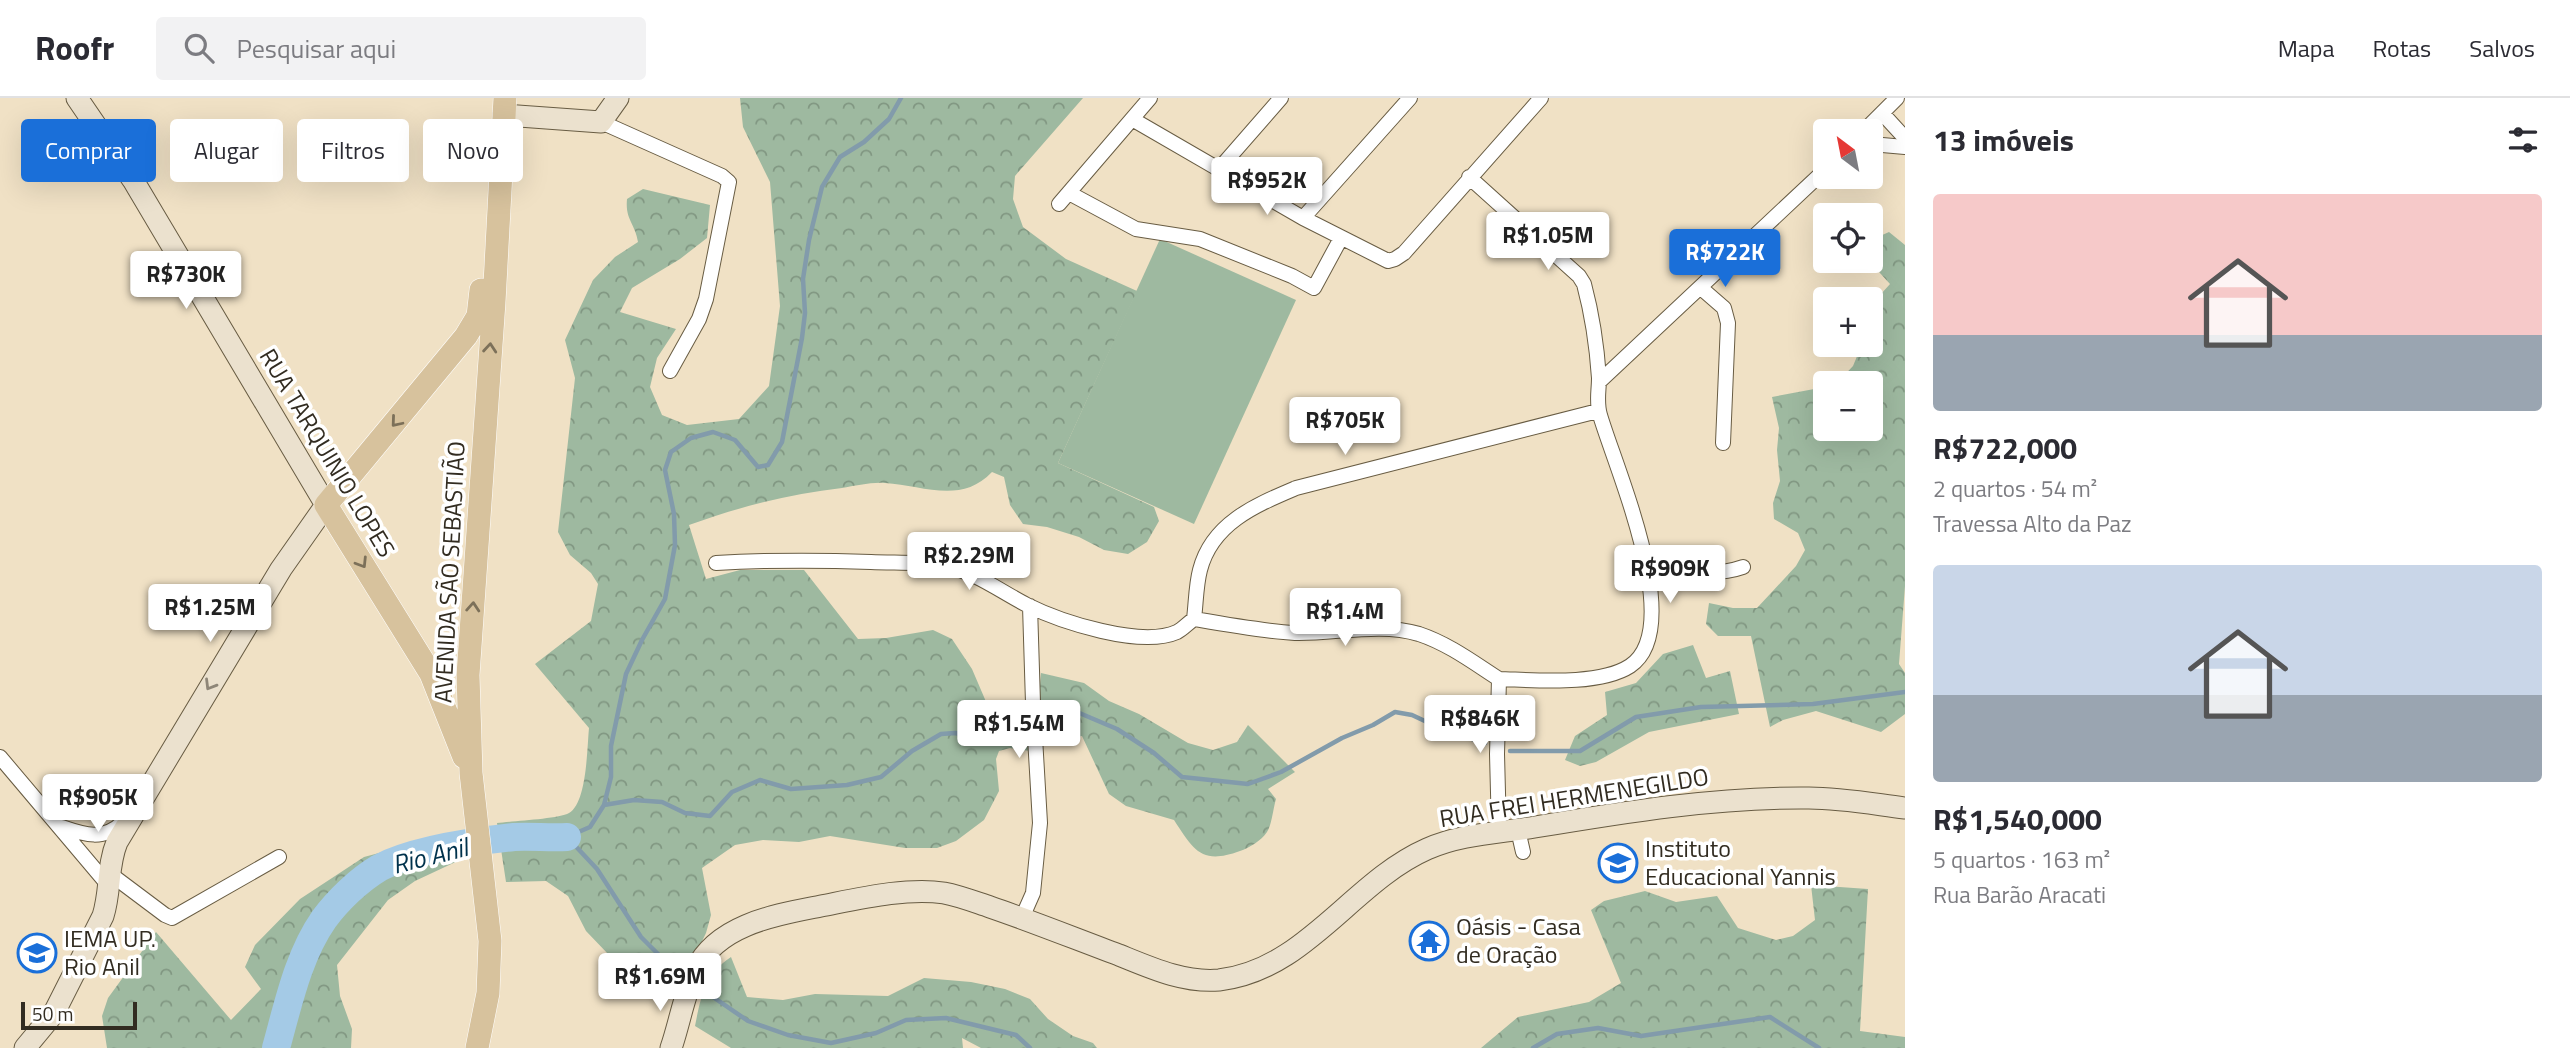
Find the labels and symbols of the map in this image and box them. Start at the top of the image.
north arrow [1813,119,1883,189]
pin: R$952K [1210,158,1324,217]
pin: R$1.05M [1483,212,1613,272]
pin: R$722K [1668,230,1782,289]
pin: R$730K [129,252,243,311]
street label: RUA TARQUINIO LOPES [251,341,405,564]
one-way arrow [482,342,497,353]
pin: R$705K [1288,398,1402,457]
one-way arrow [392,413,404,426]
street label: AVENIDA SÃO SEBASTIÃO [424,440,474,704]
pin: R$2.29M [904,532,1034,592]
pin: R$909K [1613,546,1727,605]
one-way arrow [354,555,367,568]
pin: R$1.25M [145,584,275,644]
pin: R$1.4M [1288,588,1402,648]
one-way arrow [465,601,480,612]
one-way arrow [205,678,218,691]
pin: R$846K [1423,696,1537,755]
pin: R$1.54M [954,700,1084,760]
street label: RUA FREI HERMENEGILDO [1437,758,1711,836]
pin: R$905K [41,774,155,834]
water label: Rio Anil [388,826,475,884]
place label: Instituto Educacional Yannis [1645,830,1836,894]
school or university icon: Instituto Educacional Yannis [1597,842,1639,884]
place label: Oásis - Casa de Oração [1456,908,1581,972]
place label: IEMA UP. Rio Anil [64,920,156,984]
temple icon: Oásis - Casa de Oração [1408,920,1450,962]
school or university icon: IEMA UP. Rio Anil [16,932,58,974]
pin: R$1.69M [595,954,725,1013]
scale bar [21,999,136,1031]

